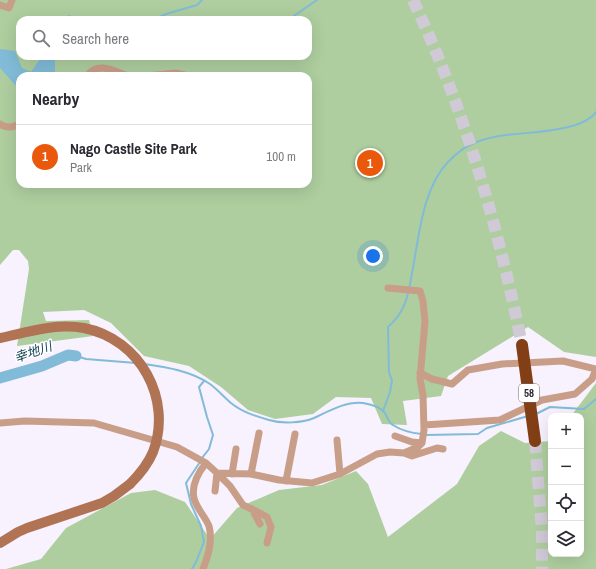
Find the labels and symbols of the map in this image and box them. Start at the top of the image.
pin: 1 [357,148,383,178]
your location [363,246,383,266]
water label: 幸地川 [12,337,56,366]
road number: 58 [519,384,539,402]

